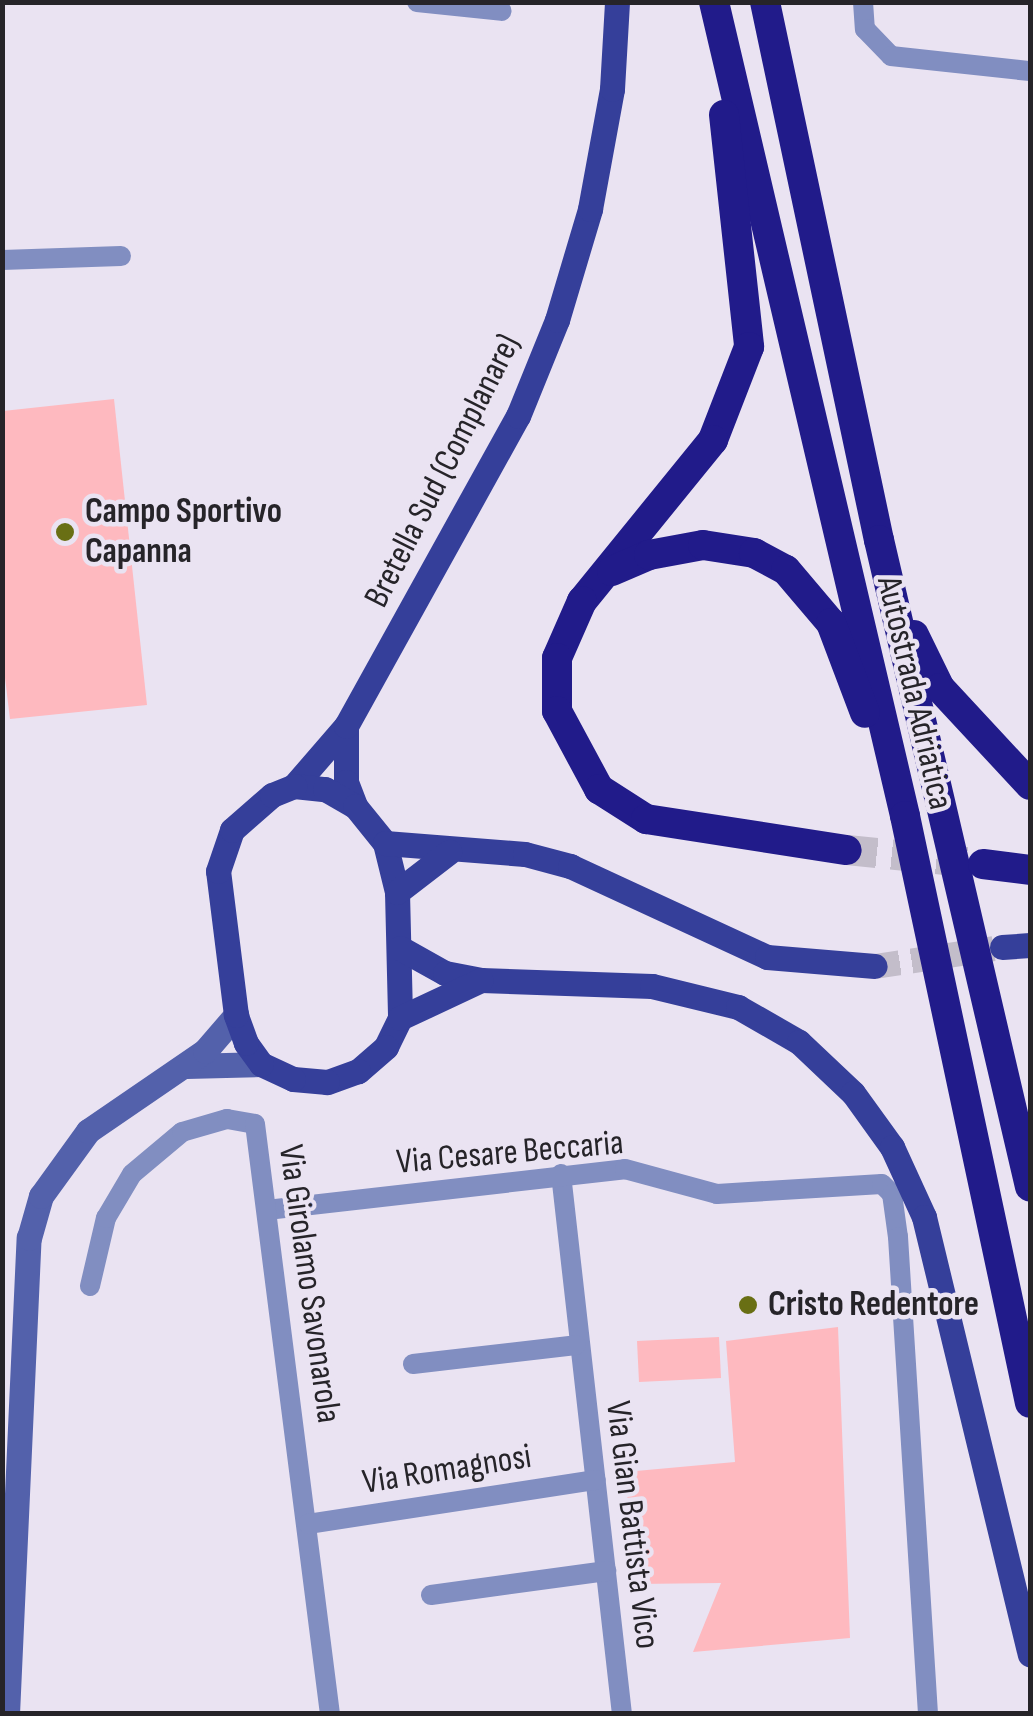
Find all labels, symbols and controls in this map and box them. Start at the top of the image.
street label: Bretella Sud (Complanare) [356,328,530,614]
place label: Campo Sportivo Capanna [85,491,282,573]
marker: Campo Sportivo Capanna [54,521,76,543]
street label: Autostrada Adriatica [867,572,961,814]
street label: Via Cesare Beccaria [395,1122,625,1184]
street label: Via Girolamo Savonarola [269,1142,349,1426]
place label: Cristo Redentore [768,1284,979,1326]
marker: Cristo Redentore [737,1294,759,1316]
street label: Via Gian Battista Vico [596,1399,668,1651]
street label: Via Romagnosi [360,1436,534,1504]

